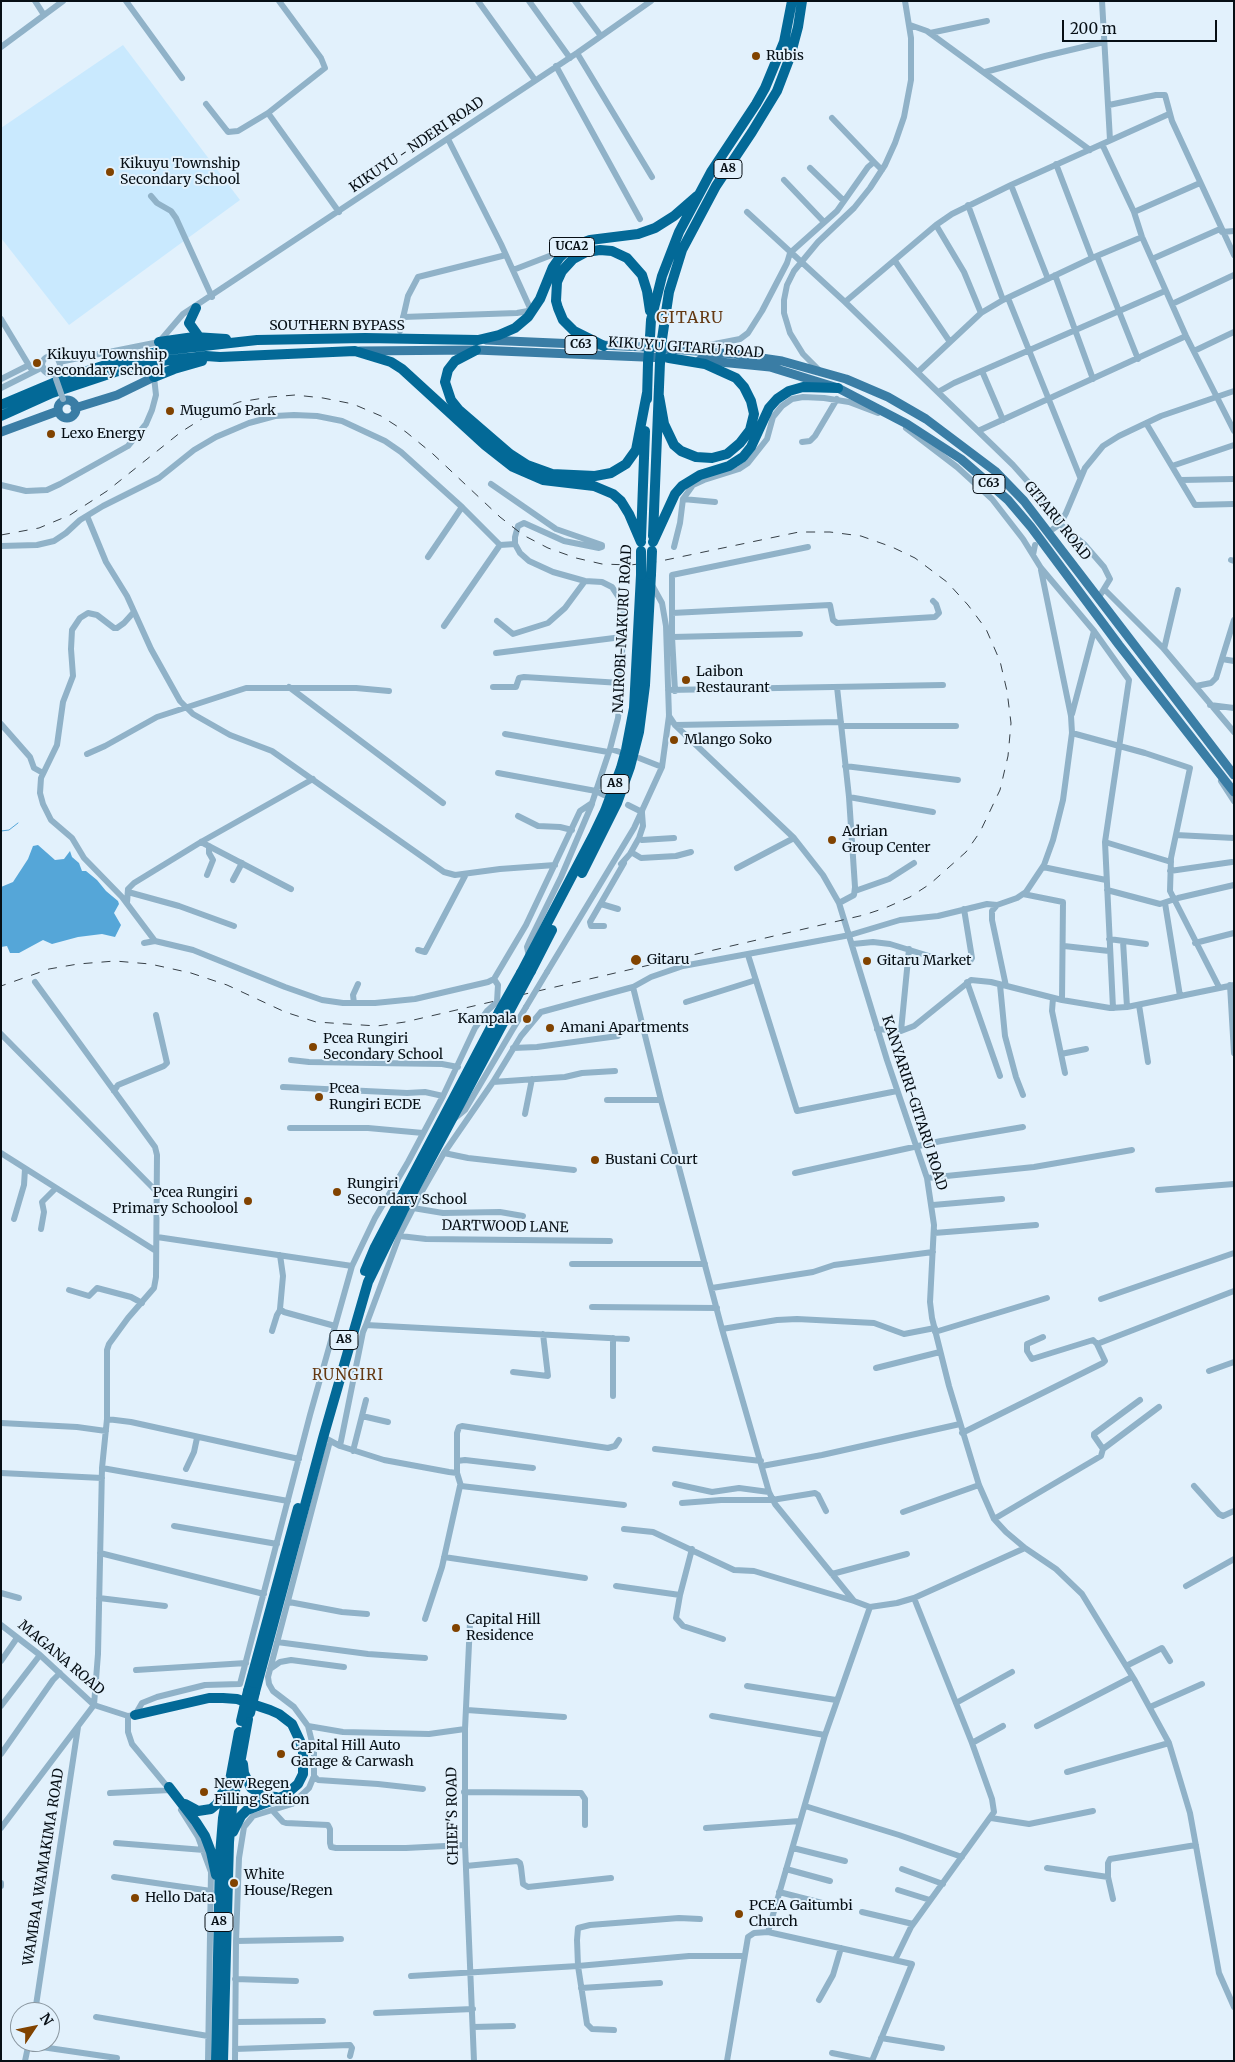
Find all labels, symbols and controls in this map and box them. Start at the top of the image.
scale bar [1065,10,1220,42]
text: 200 m [1070,19,1117,38]
place label: Rubis [766,48,804,64]
marker: Rubis [750,50,762,62]
street label: KIKUYU - NDERI ROAD [346,94,488,196]
place label: Kikuyu Township Secondary School [120,156,240,188]
road number: A8 [714,160,742,178]
marker: Kikuyu Township Secondary School [104,166,116,178]
road number: UCA2 [550,238,594,256]
district label: GITARU [656,308,724,328]
street label: SOUTHERN BYPASS [269,318,405,334]
street label: KIKUYU GITARU ROAD [608,334,764,362]
road number: C63 [565,336,597,354]
place label: Kikuyu Township secondary school [47,347,167,380]
marker: Kikuyu Township secondary school [31,357,43,369]
place label: Mugumo Park [180,403,276,419]
marker: Mugumo Park [164,405,176,417]
place label: Lexo Energy [61,426,145,442]
marker: Lexo Energy [45,428,57,440]
road number: C63 [973,474,1005,494]
street label: GITARU ROAD [1020,478,1094,564]
street label: NAIROBI-NAKURU ROAD [610,544,636,714]
place label: Laibon Restaurant [696,664,770,696]
marker: Laibon Restaurant [680,674,692,686]
place label: Mlango Soko [684,732,772,748]
marker: Mlango Soko [668,734,680,746]
road number: A8 [601,774,629,794]
place label: Adrian Group Center [842,824,931,856]
marker: Adrian Group Center [826,834,838,846]
place label: Gitaru [647,952,690,968]
marker: Gitaru [629,953,643,967]
place label: Gitaru Market [877,953,971,969]
marker: Gitaru Market [861,955,873,967]
place label: Kampala [458,1011,517,1027]
marker: Kampala [521,1013,533,1025]
street label: KANYARIRI-GITARU ROAD [878,1013,950,1193]
place label: Amani Apartments [560,1020,689,1036]
marker: Amani Apartments [544,1022,556,1034]
place label: Pcea Rungiri Secondary School [323,1031,443,1064]
marker: Pcea Rungiri Secondary School [307,1041,319,1053]
place label: Pcea Rungiri ECDE [329,1081,421,1114]
marker: Pcea Rungiri ECDE [313,1091,325,1103]
place label: Bustani Court [605,1152,698,1168]
marker: Bustani Court [589,1154,601,1166]
place label: Rungiri Secondary School [347,1176,467,1208]
place label: Pcea Rungiri Primary Schoolool [112,1185,238,1218]
marker: Rungiri Secondary School [331,1186,343,1198]
marker: Pcea Rungiri Primary Schoolool [242,1195,254,1207]
street label: DARTWOOD LANE [441,1217,569,1237]
road number: A8 [330,1330,358,1350]
district label: RUNGIRI [311,1367,385,1385]
place label: Capital Hill Residence [466,1612,541,1644]
street label: MAGANA ROAD [14,1617,108,1699]
marker: Capital Hill Residence [450,1622,462,1634]
place label: Capital Hill Auto Garage & Carwash [291,1738,414,1770]
marker: Capital Hill Auto Garage & Carwash [275,1748,287,1760]
street label: WAMBAA WAMAKIMA ROAD [20,1767,68,1967]
street label: CHIEF'S ROAD [444,1767,462,1865]
place label: New Regen Filling Station [214,1776,310,1808]
marker: New Regen Filling Station [198,1786,210,1798]
place label: White House/Regen [244,1867,333,1900]
marker: White House/Regen [228,1877,240,1889]
place label: Hello Data [145,1890,214,1906]
marker: Hello Data [129,1892,141,1904]
place label: PCEA Gaitumbi Church [749,1898,853,1930]
marker: PCEA Gaitumbi Church [733,1908,745,1920]
road number: A8 [205,1912,233,1931]
north arrow [10,2002,60,2052]
text: N [36,2010,57,2029]

